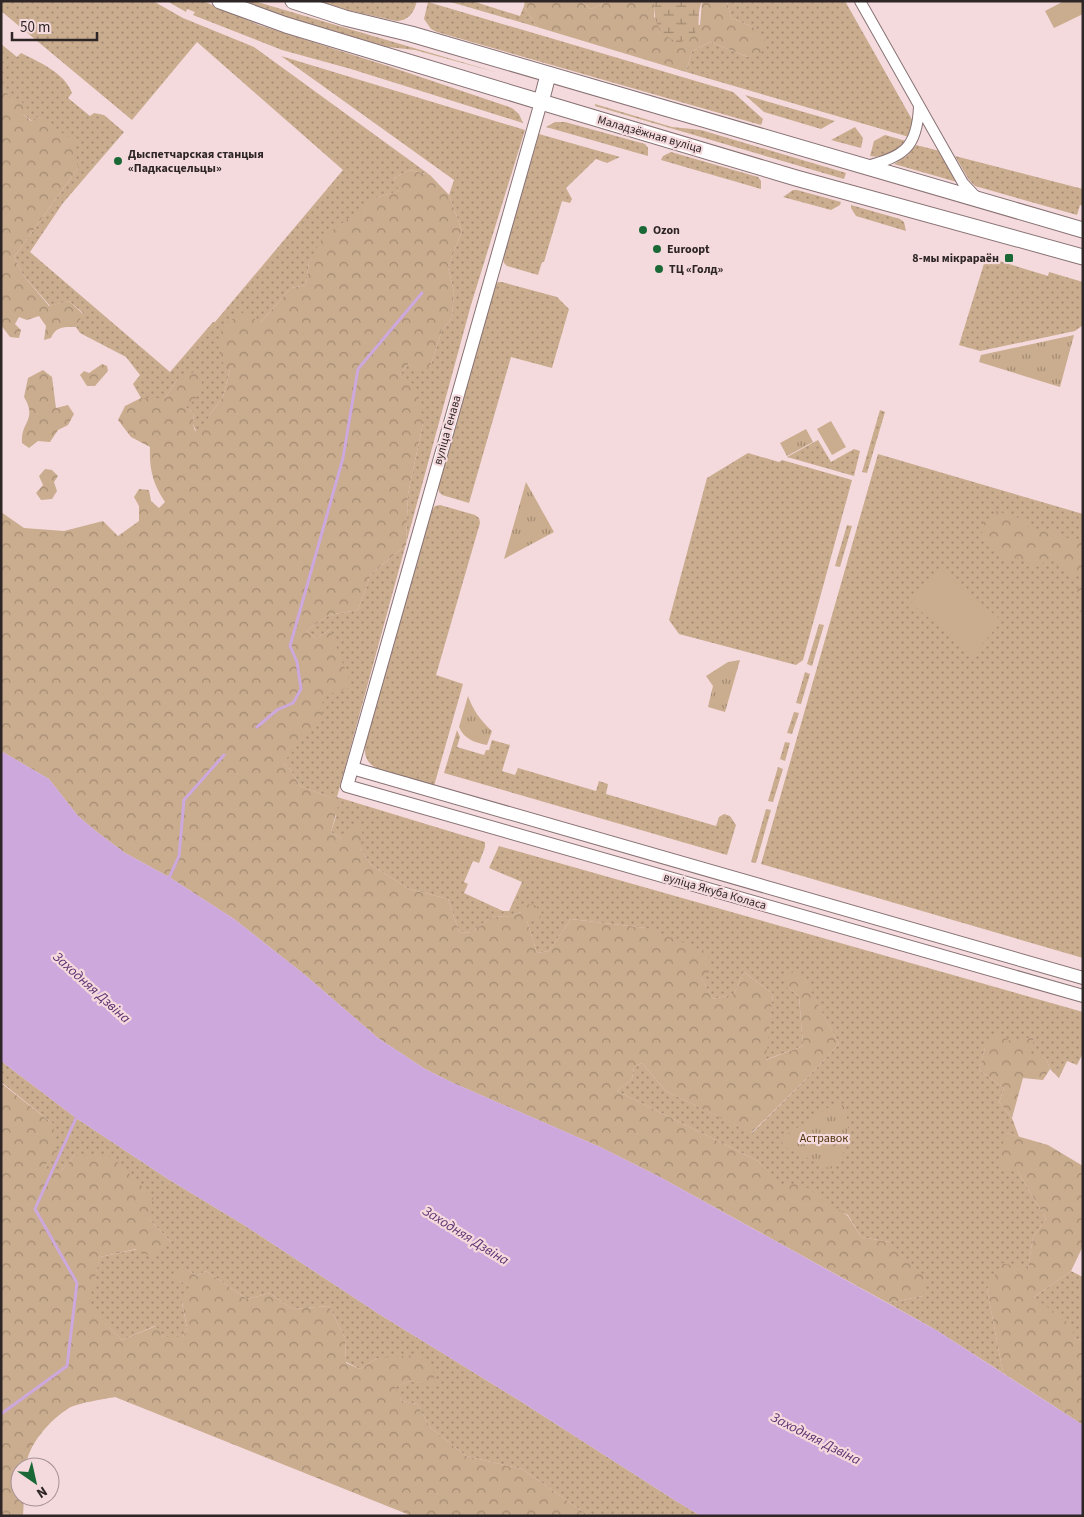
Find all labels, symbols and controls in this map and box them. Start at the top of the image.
scale bar [12,10,98,42]
text: 50 m [20,17,50,38]
street label: Маладзёжная вуліца [595,111,704,158]
place label: Дыспетчарская станцыя «Падкасцельцы» [128,146,264,177]
marker: Дыспетчарская станцыя «Падкасцельцы» [112,155,124,167]
place label: Ozon [653,222,680,239]
marker: Ozon [637,224,649,236]
place label: Euroopt [667,241,710,258]
marker: Euroopt [651,243,663,255]
place label: 8-мы мікрараён [912,250,999,267]
marker: 8-мы мікрараён [1003,252,1015,264]
place label: ТЦ «Голд» [669,261,724,278]
marker: ТЦ «Голд» [653,263,665,275]
street label: вуліца Генава [429,393,466,467]
street label: вуліца Якуба Коласа [661,869,768,914]
water label: Заходняя Дзвіна [48,947,135,1028]
park label: Астравок [800,1130,848,1147]
water label: Заходняя Дзвіна [418,1201,513,1271]
water label: Заходняя Дзвіна [767,1408,864,1470]
north arrow [10,1457,60,1507]
text: N [32,1481,51,1503]

